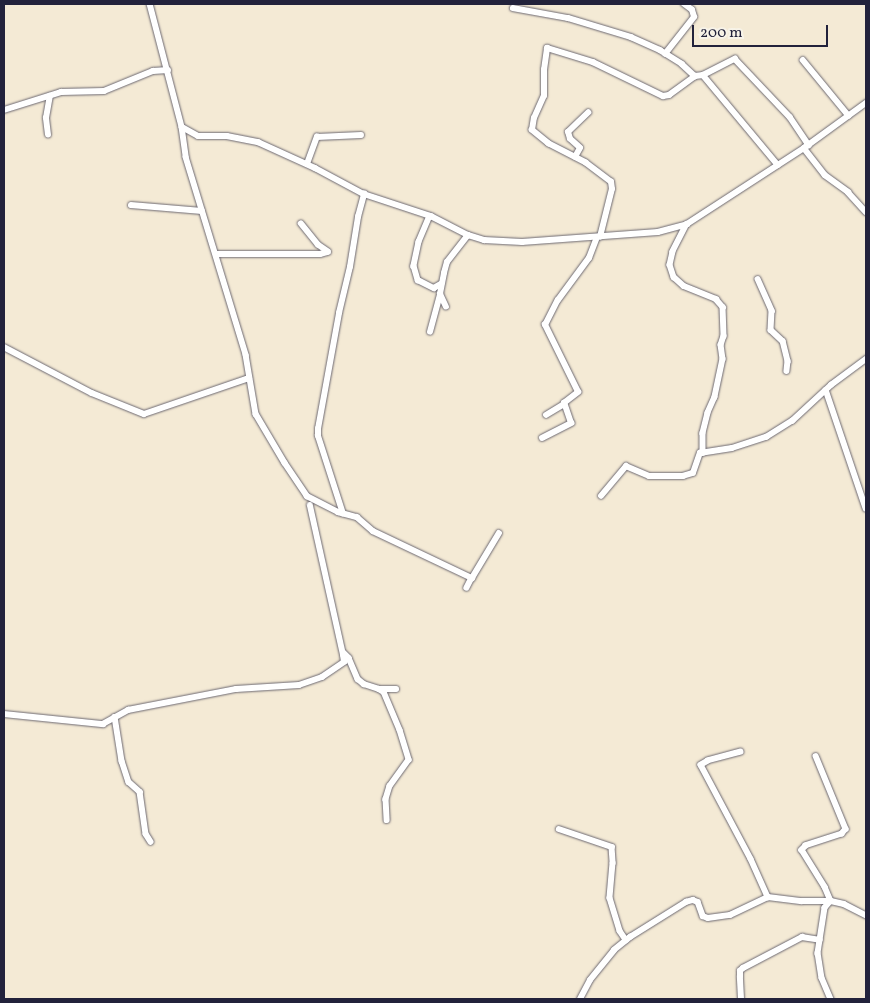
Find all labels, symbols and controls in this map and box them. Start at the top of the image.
scale bar [695,15,831,47]
text: 200 m [700,23,743,44]

